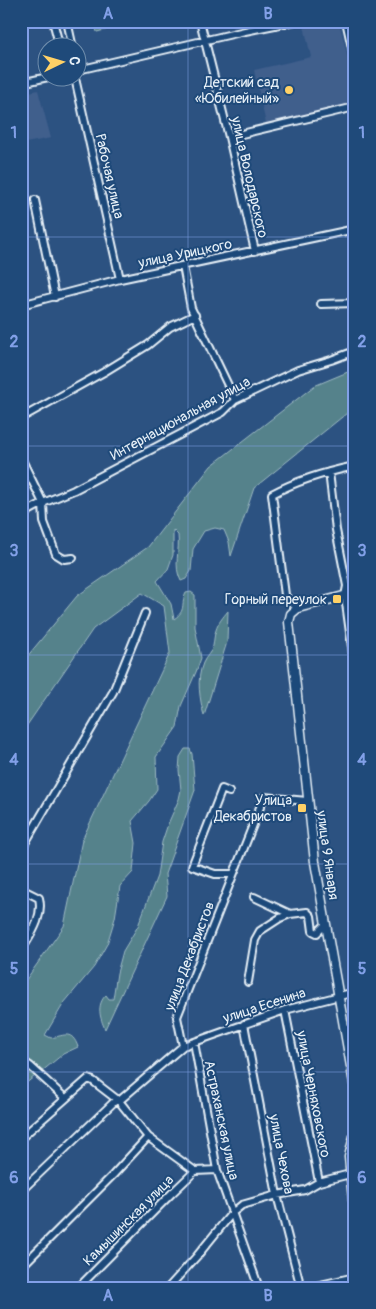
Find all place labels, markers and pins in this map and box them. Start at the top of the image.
place label: Детский сад «Юбилейный» [195,74,280,107]
marker: Детский сад «Юбилейный» [283,84,295,96]
place label: Горный переулок [225,591,327,608]
marker: Горный переулок [331,593,343,605]
place label: Улица Декабристов [213,792,292,825]
marker: Улица Декабристов [296,802,308,814]

